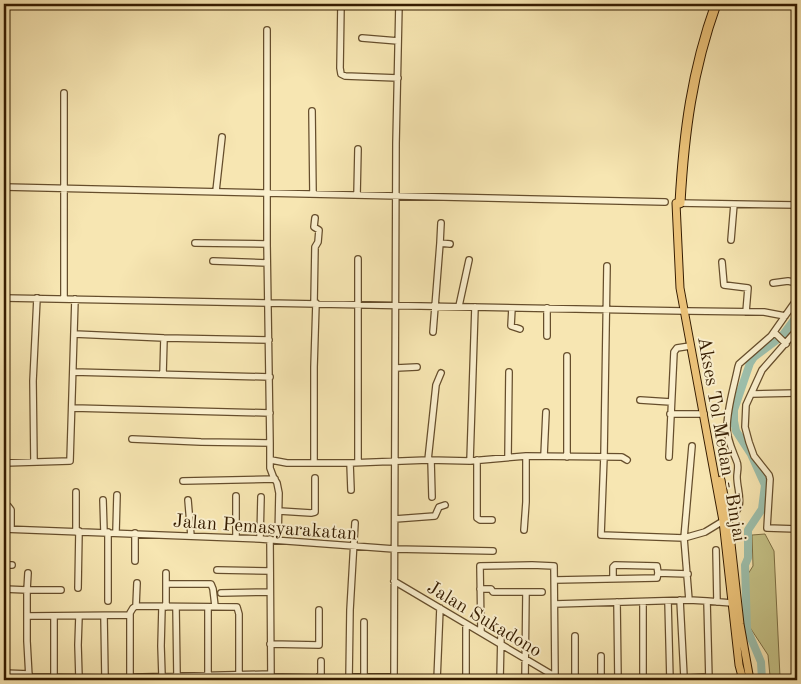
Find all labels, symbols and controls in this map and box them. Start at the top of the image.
street label: Akses Tol Medan - Binjai [693,335,748,544]
street label: Jalan Pemasyarakatan [172,513,358,544]
street label: Jalan Sukadono [423,579,544,662]

